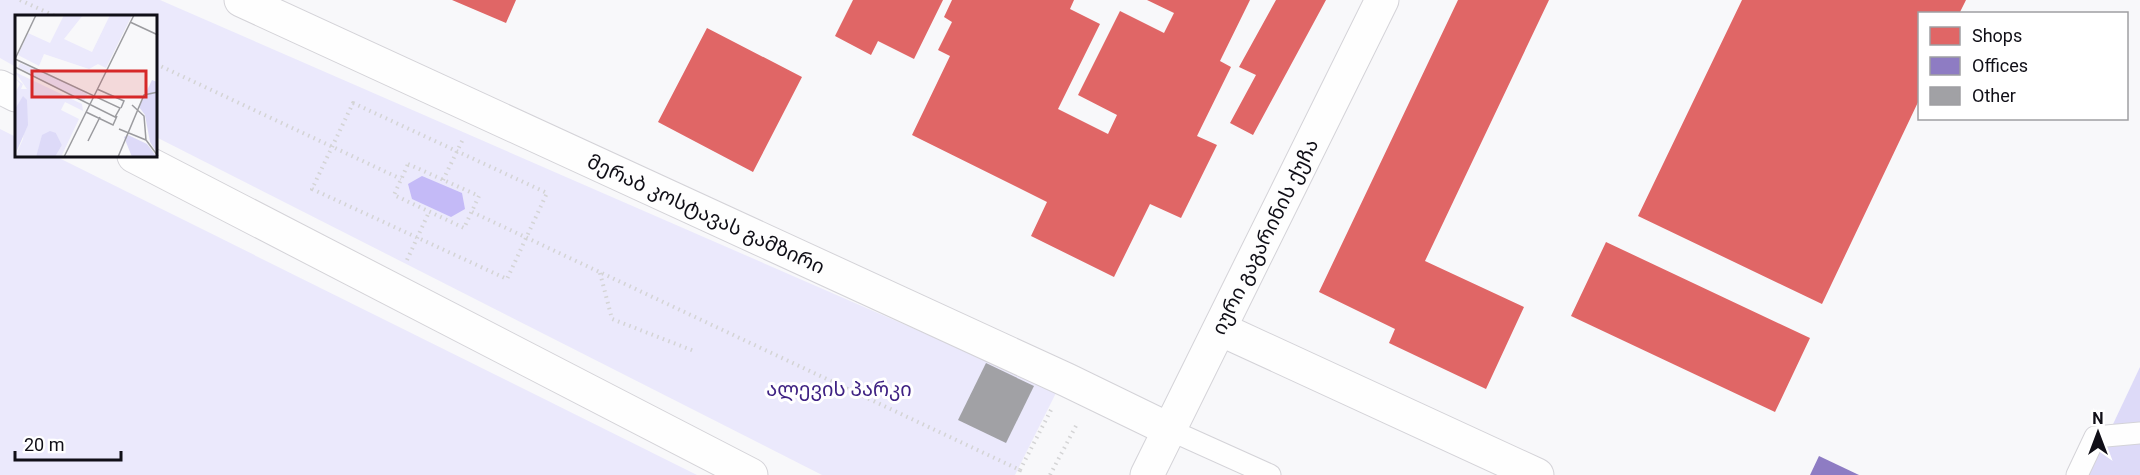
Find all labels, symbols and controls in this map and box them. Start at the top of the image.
legend [1918,12,2128,120]
inset map [15,15,158,158]
text: Shops [1972,25,2022,46]
text: Offices [1972,55,2028,76]
text: Other [1972,85,2016,106]
street label: იური გაგარინის ქუჩა [1206,135,1323,338]
street label: მერაბ კოსტავას გამზირი [584,149,829,279]
park label: ალევის პარკი [766,377,912,402]
north arrow [2068,403,2128,463]
text: N [2092,409,2104,428]
scale bar [15,424,122,462]
text: 20 m [24,434,64,455]

